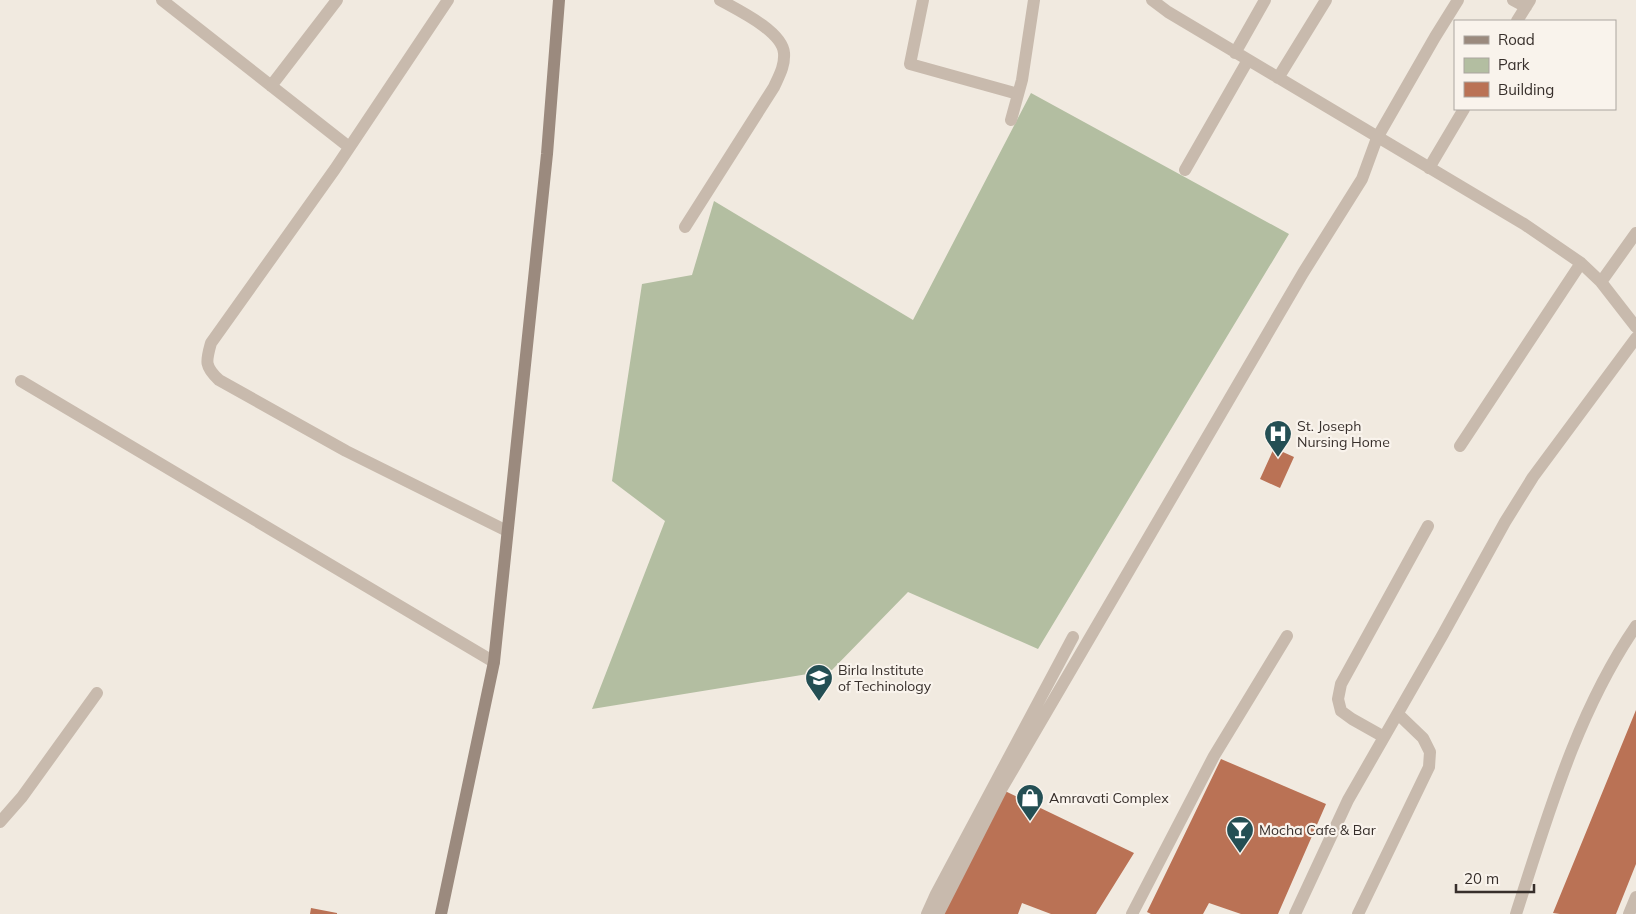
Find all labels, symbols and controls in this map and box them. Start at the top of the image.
legend [1454,20,1616,110]
text: Road [1498,30,1535,49]
text: Park [1498,55,1530,74]
text: Building [1498,80,1554,99]
place label: St. Joseph Nursing Home [1297,417,1390,451]
hospital icon: St. Joseph Nursing Home [1263,419,1293,458]
place label: Birla Institute of Techinology [838,661,932,695]
school or university icon: Birla Institute of Techinology [804,663,834,702]
shop icon: Amravati Complex [1015,783,1045,822]
place label: Amravati Complex [1049,789,1169,807]
bar icon: Mocha Cafe & Bar [1225,815,1255,854]
place label: Mocha Cafe & Bar [1259,821,1377,839]
scale bar [1456,862,1534,894]
text: 20 m [1464,869,1499,888]

